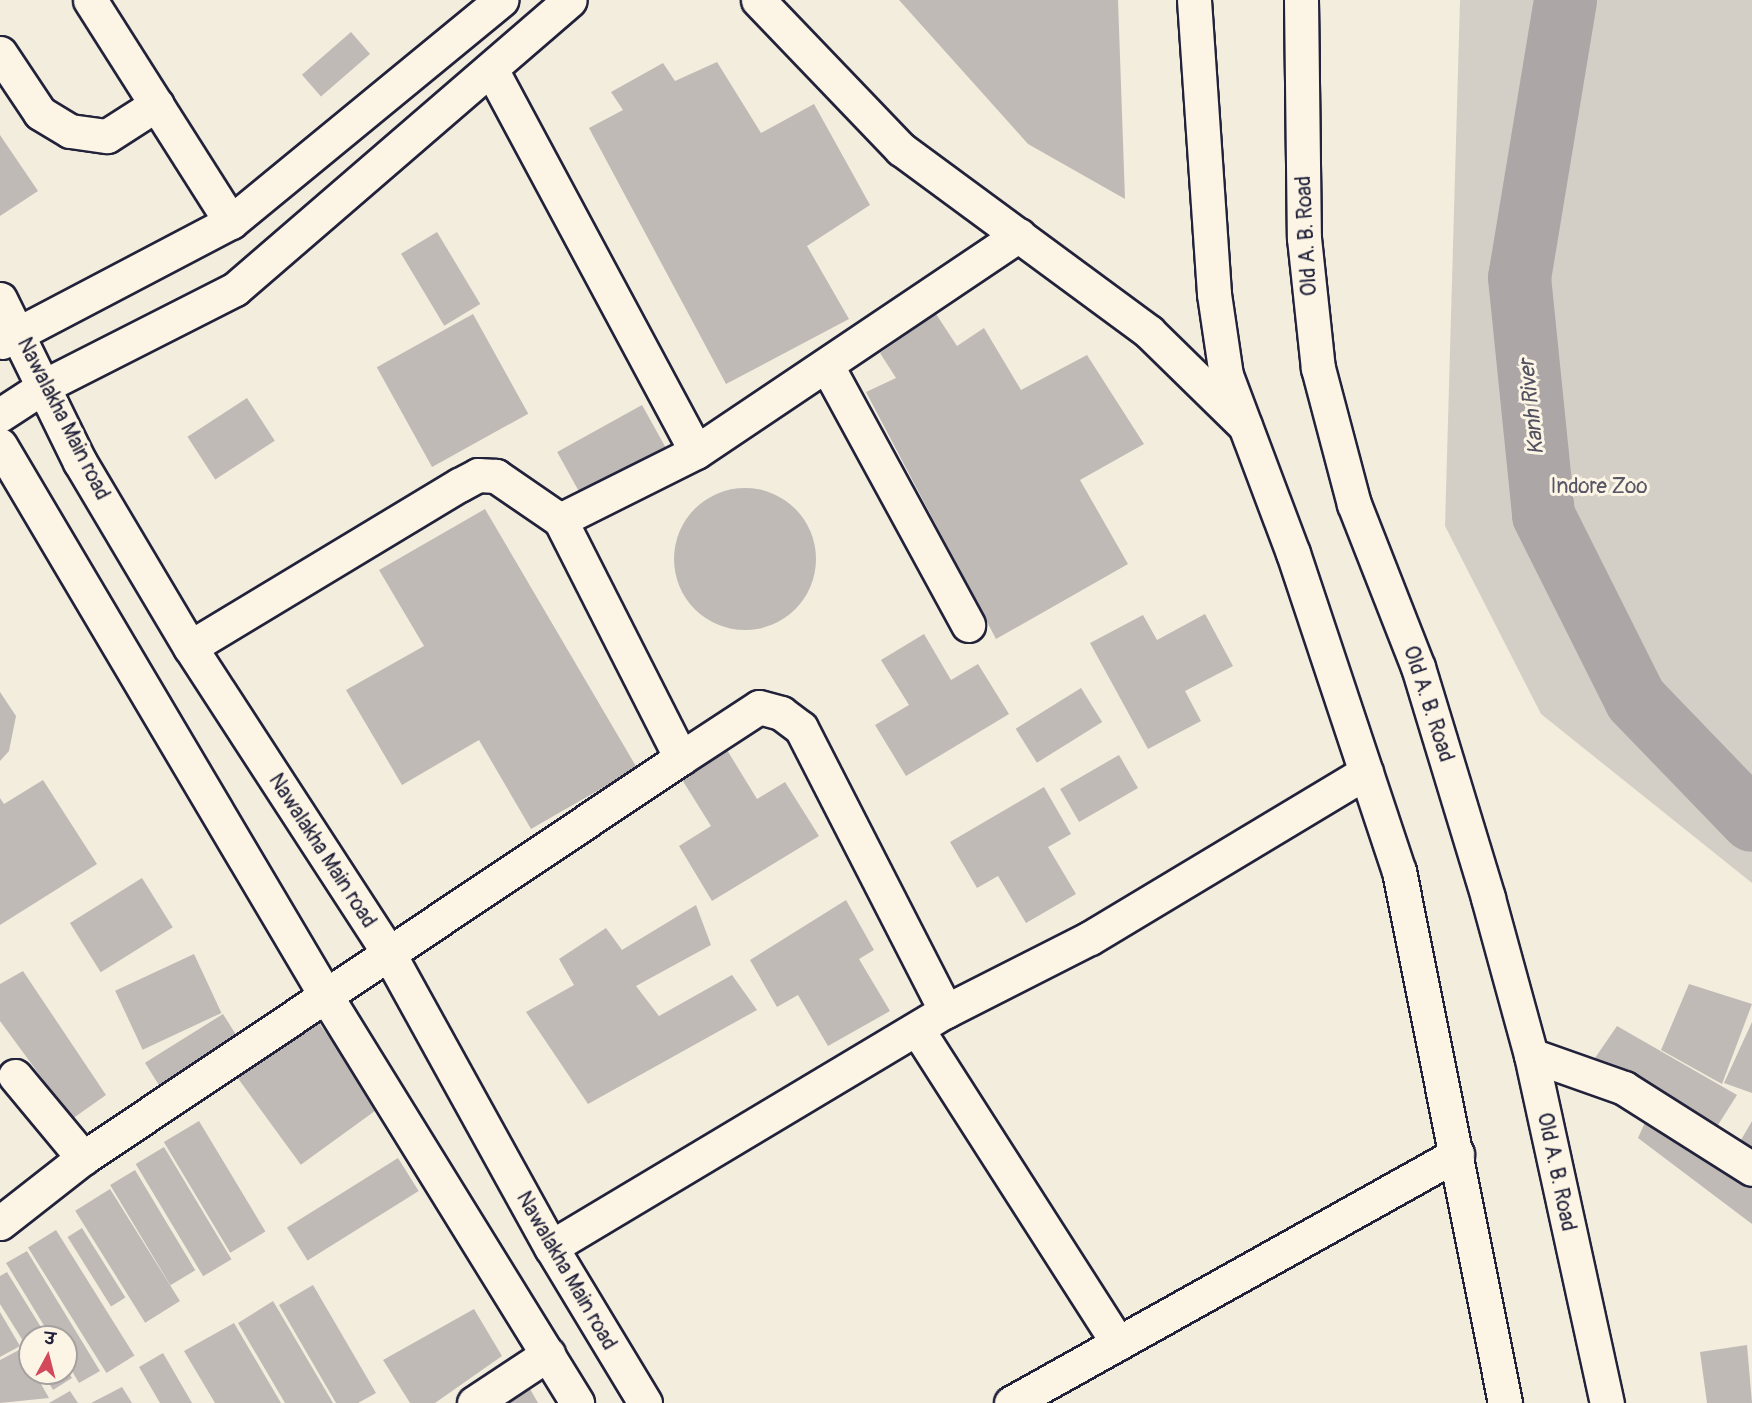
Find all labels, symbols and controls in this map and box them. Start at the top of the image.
street label: Old A. B. Road [1291,175,1323,297]
street label: Nawalakha Main road [11,334,115,504]
water label: Kanh River [1514,358,1550,456]
park label: Indore Zoo [1551,474,1647,500]
street label: Old A. B. Road [1397,643,1459,765]
street label: Nawalakha Main road [263,769,381,933]
street label: Old A. B. Road [1531,1110,1581,1234]
street label: Nawalakha Main road [510,1187,622,1355]
north arrow [18,1325,78,1385]
text: उ [43,1329,56,1350]

